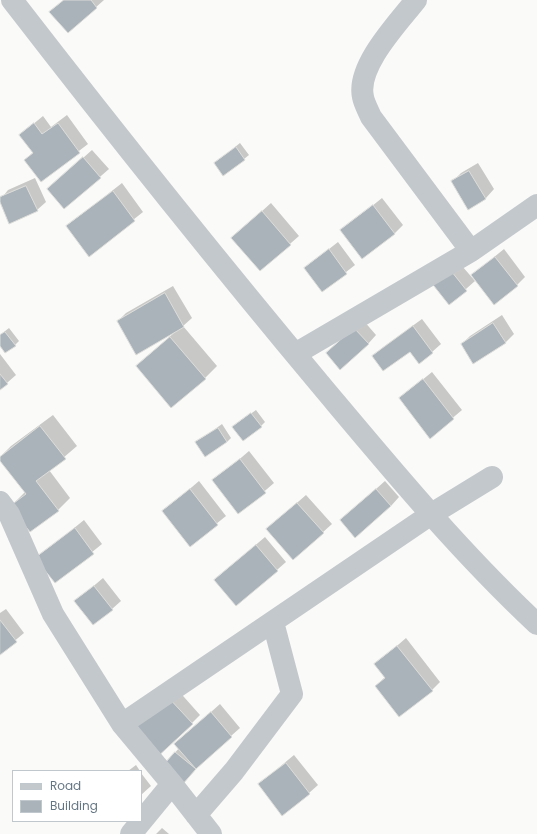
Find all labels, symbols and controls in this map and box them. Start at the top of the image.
legend [12,770,142,822]
text: Road [50,777,81,794]
text: Building [50,797,98,814]

